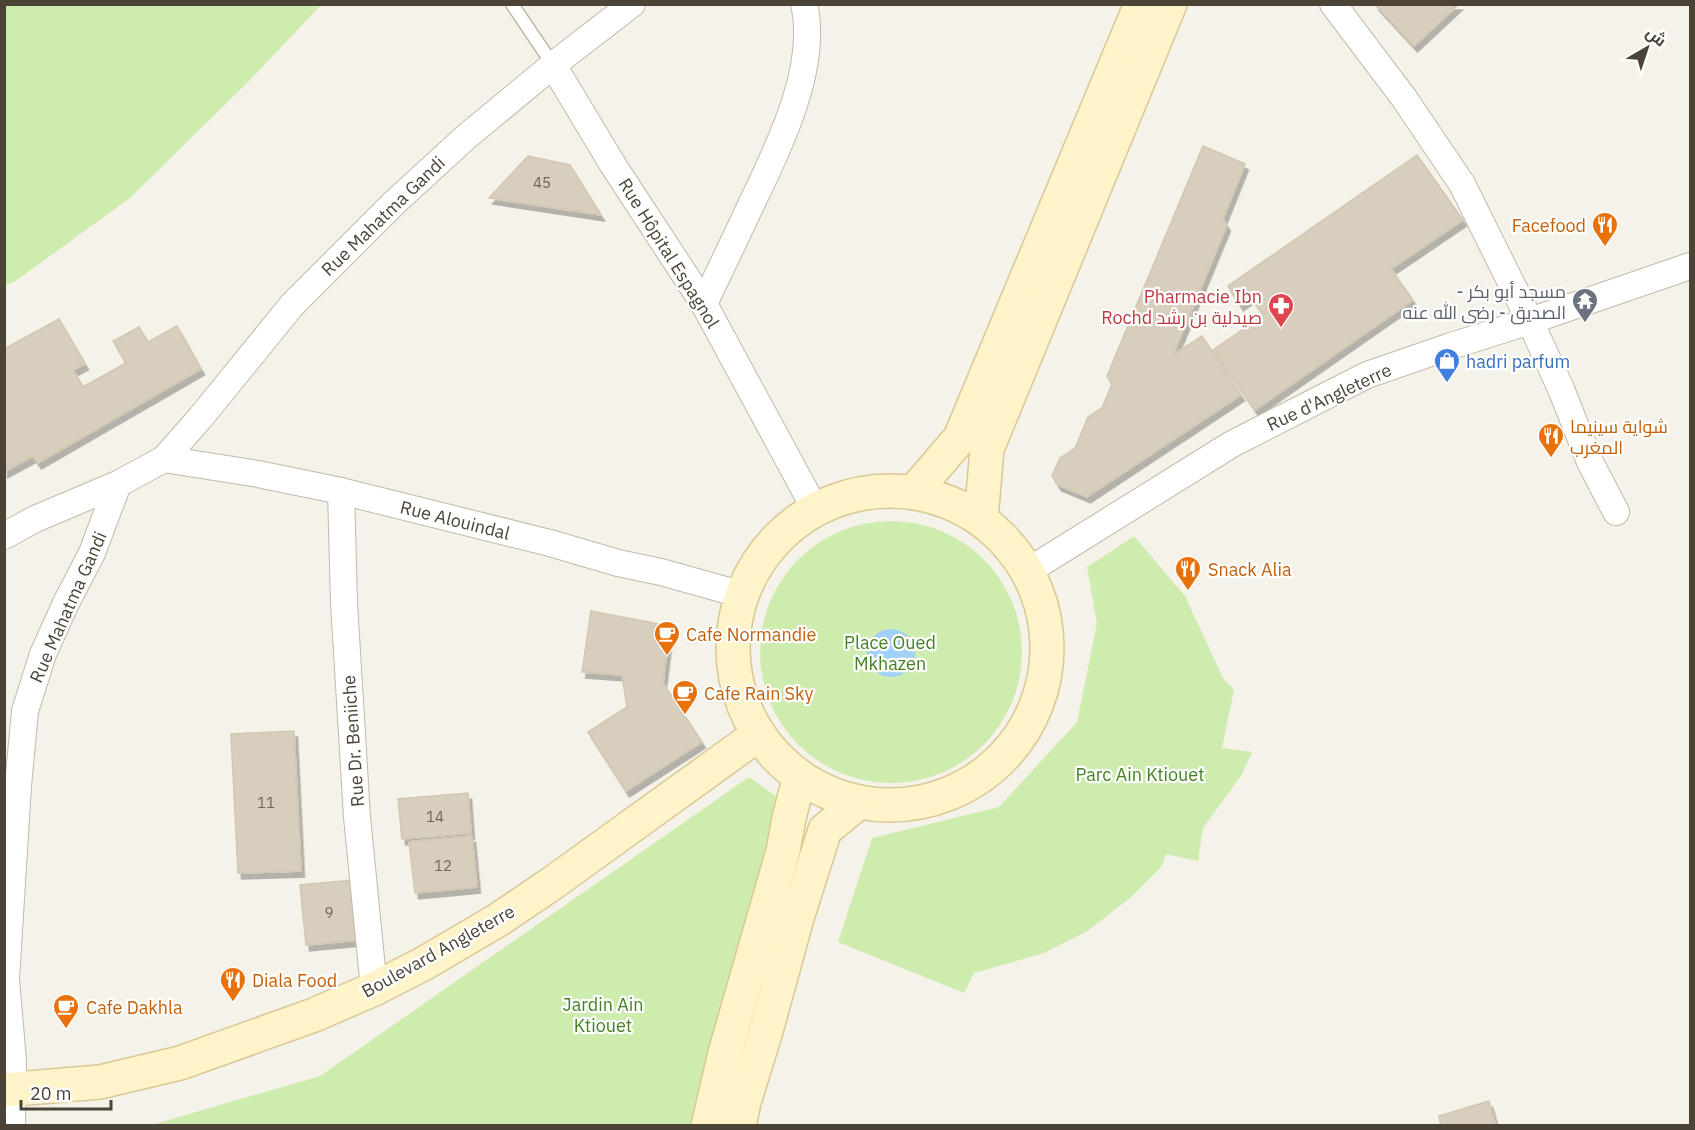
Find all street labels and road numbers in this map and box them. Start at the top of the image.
street label: Rue Mahatma Gandi [316,151,450,281]
street label: Rue Hôpital Espagnol [613,174,725,332]
street label: Rue d'Angleterre [1263,358,1395,436]
street label: Rue Alouindal [398,495,512,545]
street label: Rue Mahatma Gandi [24,528,112,686]
street label: Rue Dr. Beniiche [337,674,369,808]
street label: Boulevard Angleterre [357,899,519,1003]

